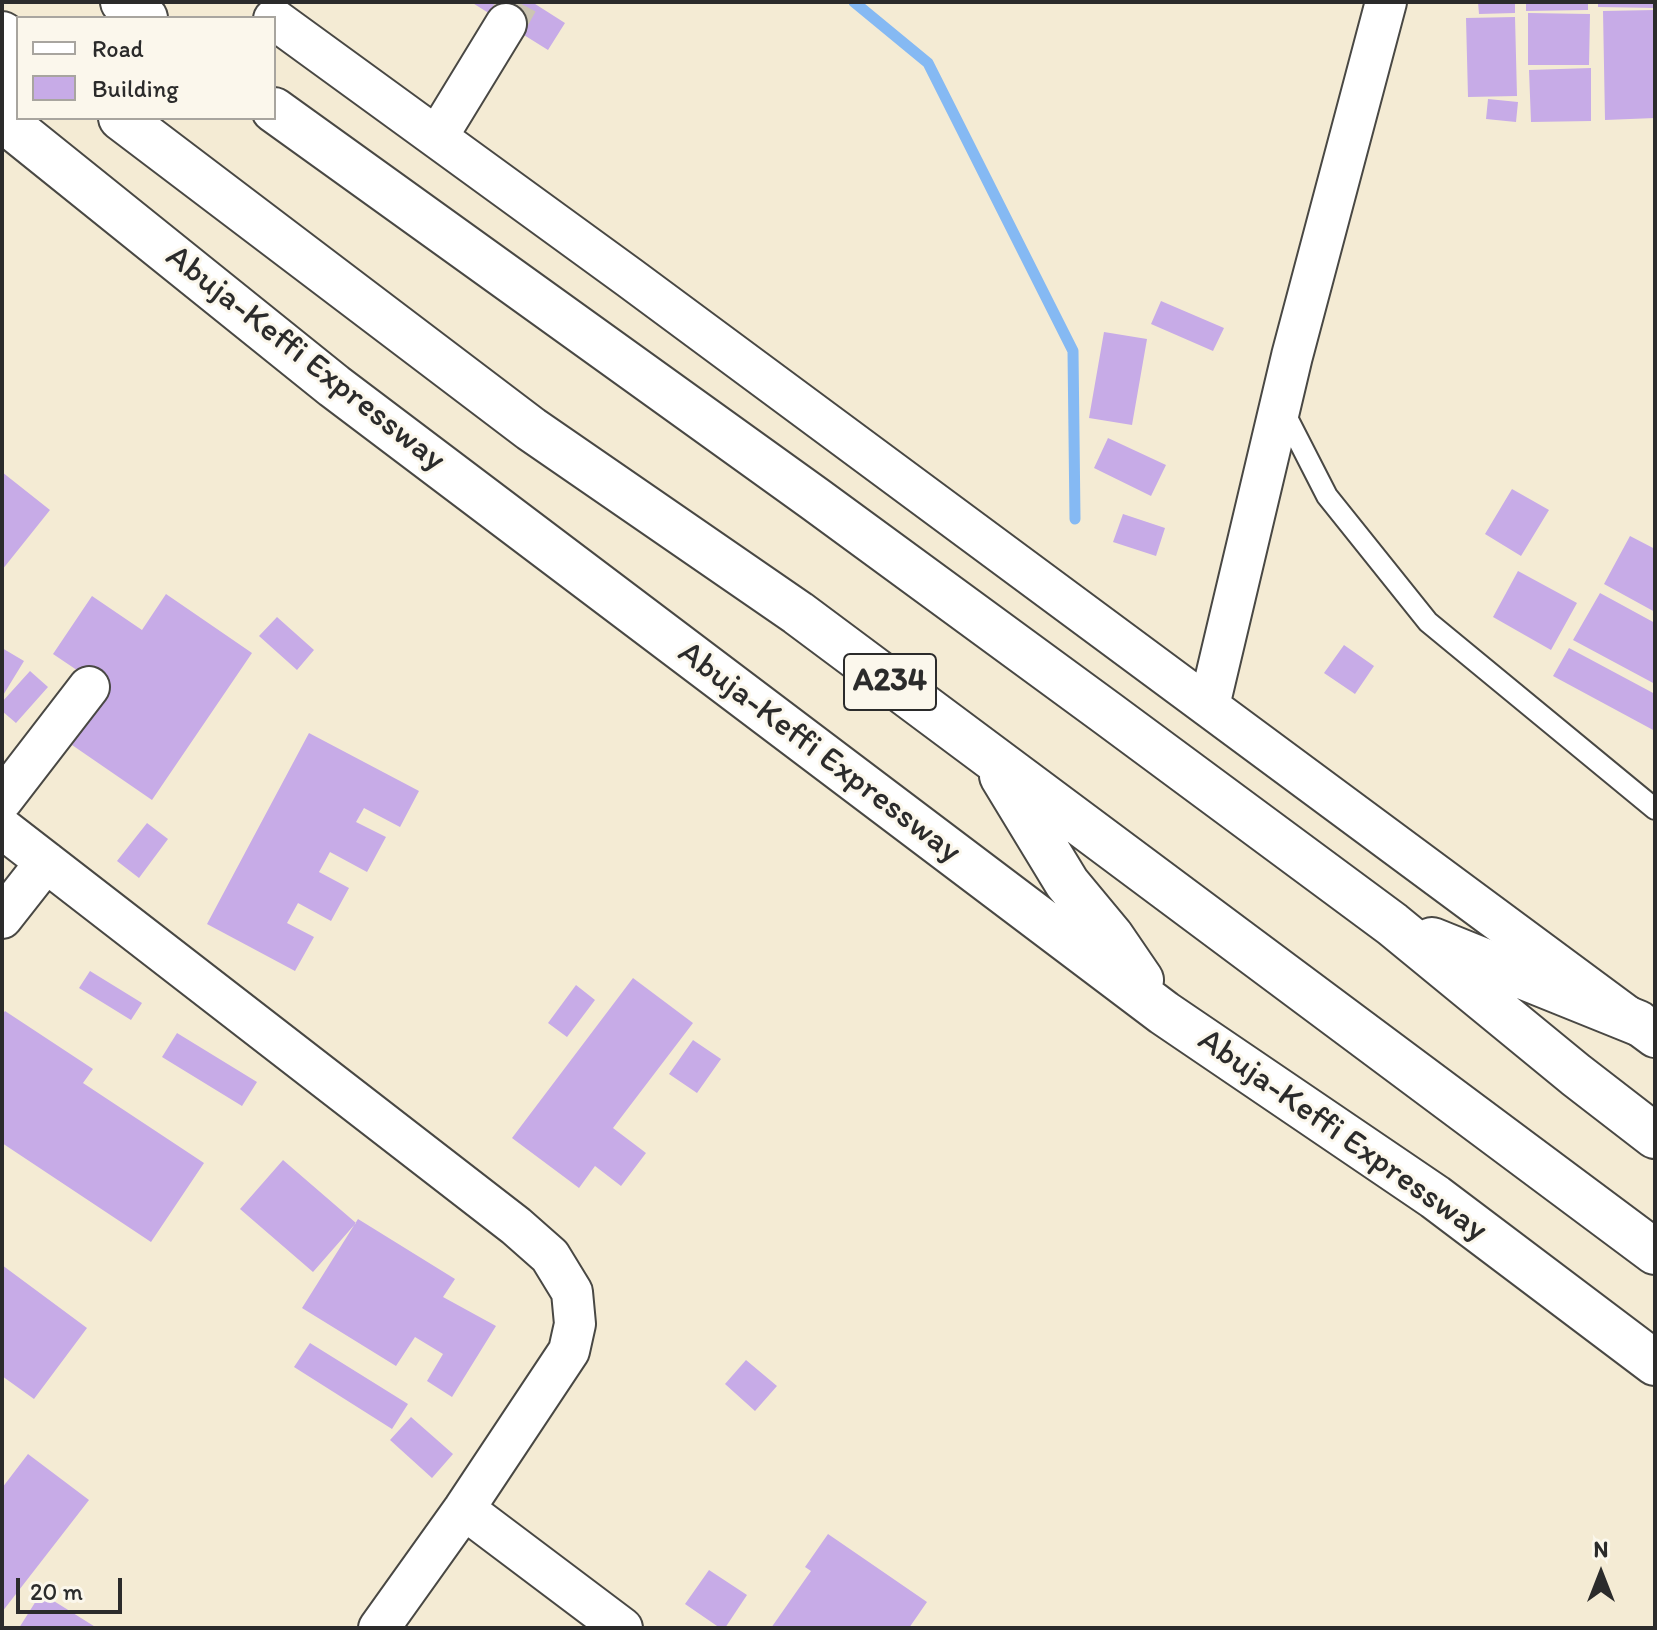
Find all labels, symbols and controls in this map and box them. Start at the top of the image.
legend [16,16,276,120]
text: Road [92,34,144,63]
text: Building [92,74,179,103]
street label: Abuja-Keffi Expressway [157,237,453,481]
street label: Abuja-Keffi Expressway [669,633,969,873]
road number: A234 [844,654,936,710]
street label: Abuja-Keffi Expressway [1189,1021,1495,1251]
north arrow [1561,1534,1641,1614]
text: N [1594,1536,1608,1563]
scale bar [20,1562,126,1612]
text: 20 m [30,1577,83,1606]

